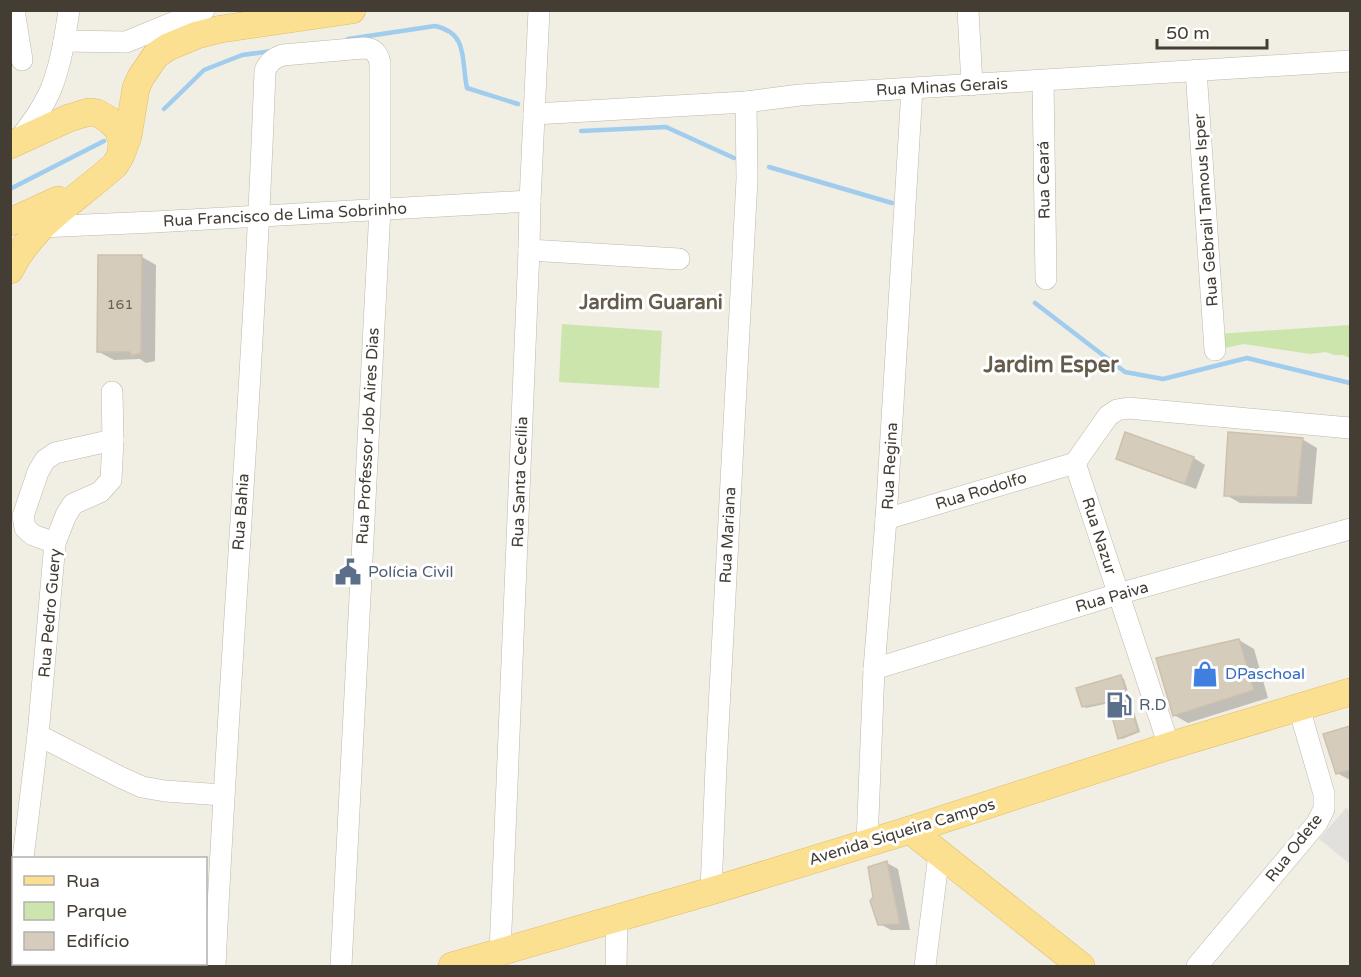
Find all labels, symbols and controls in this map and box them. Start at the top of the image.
scale bar [1157,12,1266,50]
text: 50 m [1166,22,1210,44]
street label: Rua Minas Gerais [876,74,1008,100]
street label: Rua Gebrail Tamous Isper [1189,112,1223,307]
street label: Rua Ceará [1033,141,1055,219]
street label: Rua Francisco de Lima Sobrinho [162,199,408,231]
district label: Jardim Guarani [578,291,723,315]
house number: 161 [107,296,133,313]
street label: Rua Professor Job Aires Dias [352,327,384,545]
district label: Jardim Esper [982,352,1119,378]
street label: Rua Santa Cecília [508,416,532,548]
street label: Rua Regina [878,422,902,510]
street label: Rua Rodolfo [933,468,1029,514]
street label: Rua Bahia [228,473,254,551]
street label: Rua Mariana [715,486,741,584]
street label: Rua Nazur [1077,495,1121,578]
street label: Rua Pedro Guery [34,547,66,678]
public building icon: Polícia Civil [333,557,363,587]
place label: Polícia Civil [368,562,453,582]
street label: Rua Paiva [1073,577,1151,617]
shop icon: DPaschoal [1190,659,1220,689]
place label: DPaschoal [1225,664,1305,684]
fuel station icon: R.D [1104,690,1134,720]
place label: R.D [1139,695,1167,715]
street label: Avenida Siqueira Campos [806,794,998,870]
street label: Rua Odete [1261,810,1327,886]
legend [12,857,207,965]
text: Rua [66,870,100,892]
text: Parque [66,900,127,922]
text: Edifício [66,930,130,952]

